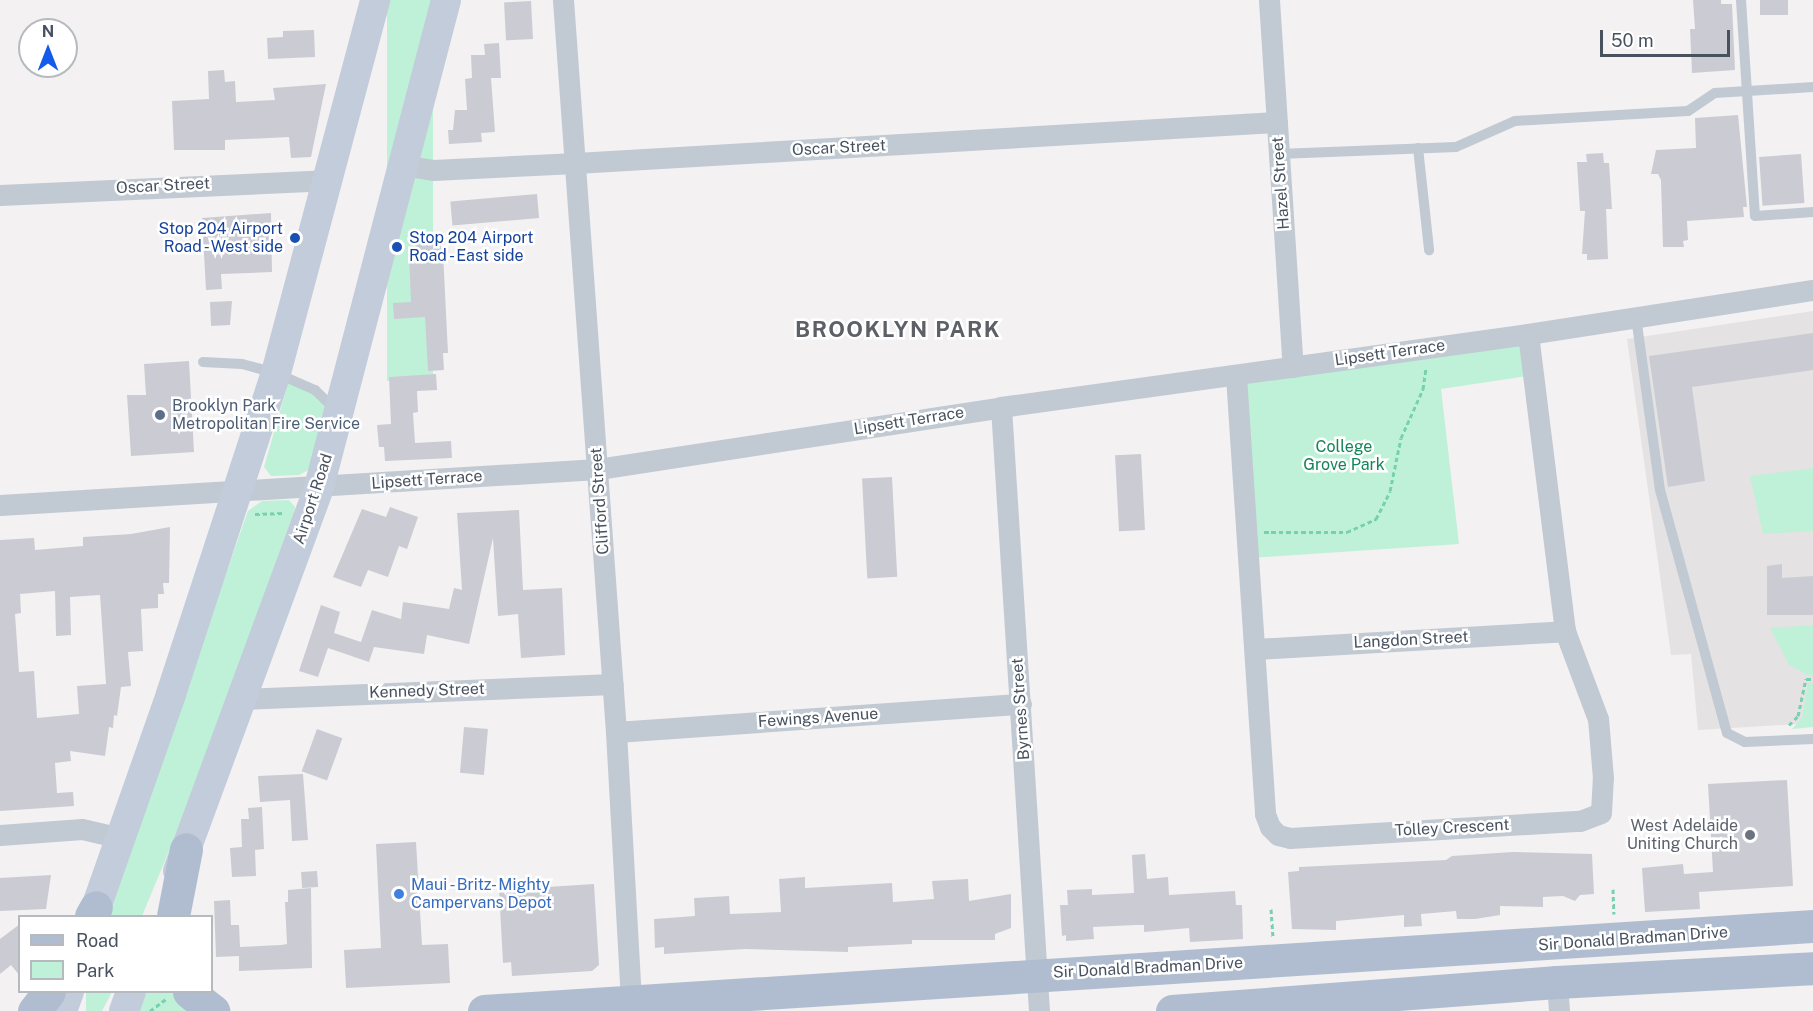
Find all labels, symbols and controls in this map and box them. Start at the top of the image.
north arrow [18,18,78,78]
scale bar [1603,18,1734,56]
text: N [42,22,54,41]
text: 50 m [1611,30,1654,51]
street label: Oscar Street [792,136,886,160]
street label: Hazel Street [1268,136,1294,230]
street label: Oscar Street [116,174,210,198]
place label: Stop 204 Airport Road - West side [158,219,283,257]
place label: Stop 204 Airport Road - East side [409,228,534,266]
marker: Stop 204 Airport Road - West side [288,231,302,245]
marker: Stop 204 Airport Road - East side [390,240,404,254]
district label: BROOKLYN PARK [795,317,1001,343]
street label: Lipsett Terrace [1334,336,1446,370]
place label: Brooklyn Park Metropolitan Fire Service [172,396,360,434]
street label: Lipsett Terrace [853,403,965,439]
marker: Brooklyn Park Metropolitan Fire Service [153,408,167,422]
park label: College Grove Park [1303,437,1385,475]
street label: Clifford Street [587,447,613,555]
street label: Airport Road [289,451,337,547]
street label: Lipsett Terrace [371,467,483,493]
street label: Langdon Street [1353,627,1469,653]
street label: Byrnes Street [1008,657,1034,761]
street label: Kennedy Street [369,679,485,703]
street label: Fewings Avenue [757,704,879,732]
street label: Tolley Crescent [1394,815,1510,841]
place label: West Adelaide Uniting Church [1627,816,1738,854]
marker: West Adelaide Uniting Church [1743,828,1757,842]
place label: Maui - Britz- Mighty Campervans Depot [411,875,557,913]
marker: Maui - Britz- Mighty Campervans Depot [392,887,406,901]
legend [18,915,213,993]
street label: Sir Donald Bradman Drive [1537,923,1729,955]
text: Road [76,930,119,951]
street label: Sir Donald Bradman Drive [1052,953,1244,983]
text: Park [76,960,114,981]

